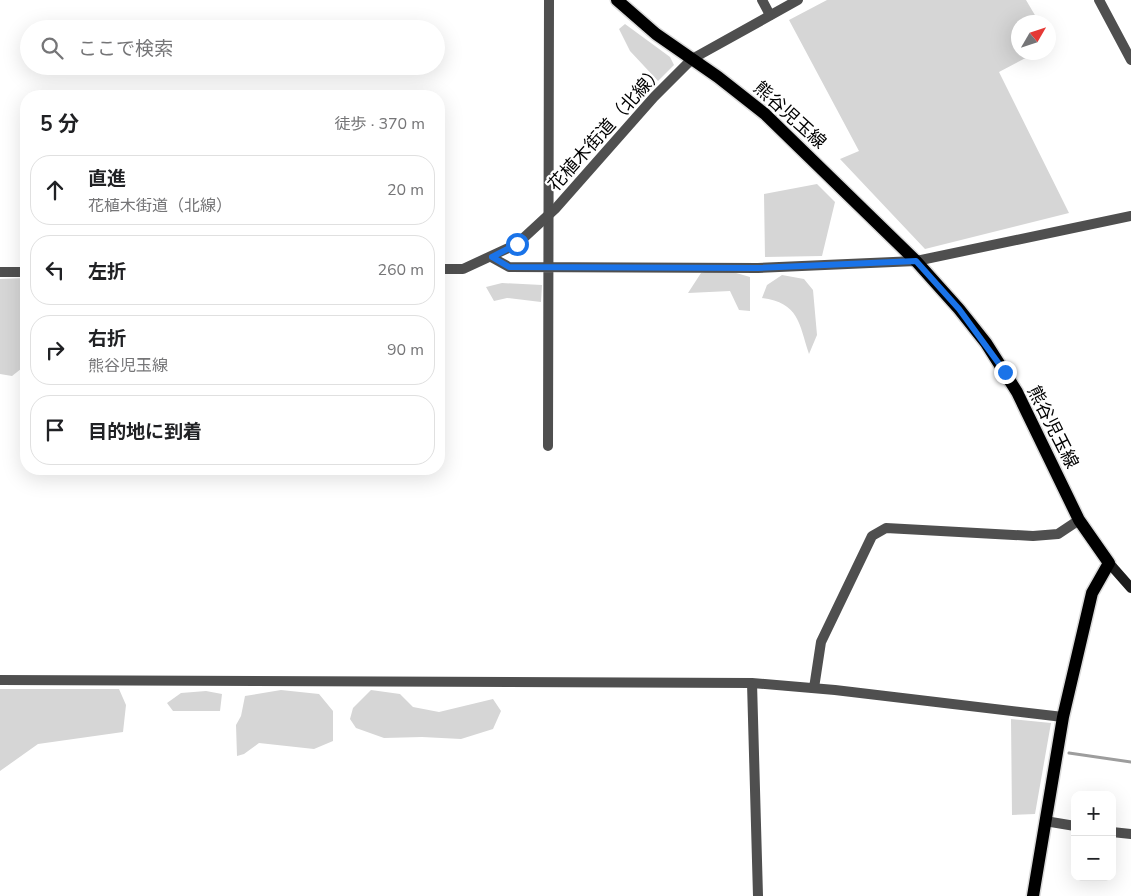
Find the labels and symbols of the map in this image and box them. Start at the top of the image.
north arrow [1011,15,1056,60]
street label: 花植木街道（北線） [543,60,669,196]
street label: 熊谷児玉線 [749,76,831,154]
route start [506,233,529,256]
route end [994,361,1017,384]
street label: 熊谷児玉線 [1022,381,1084,473]

